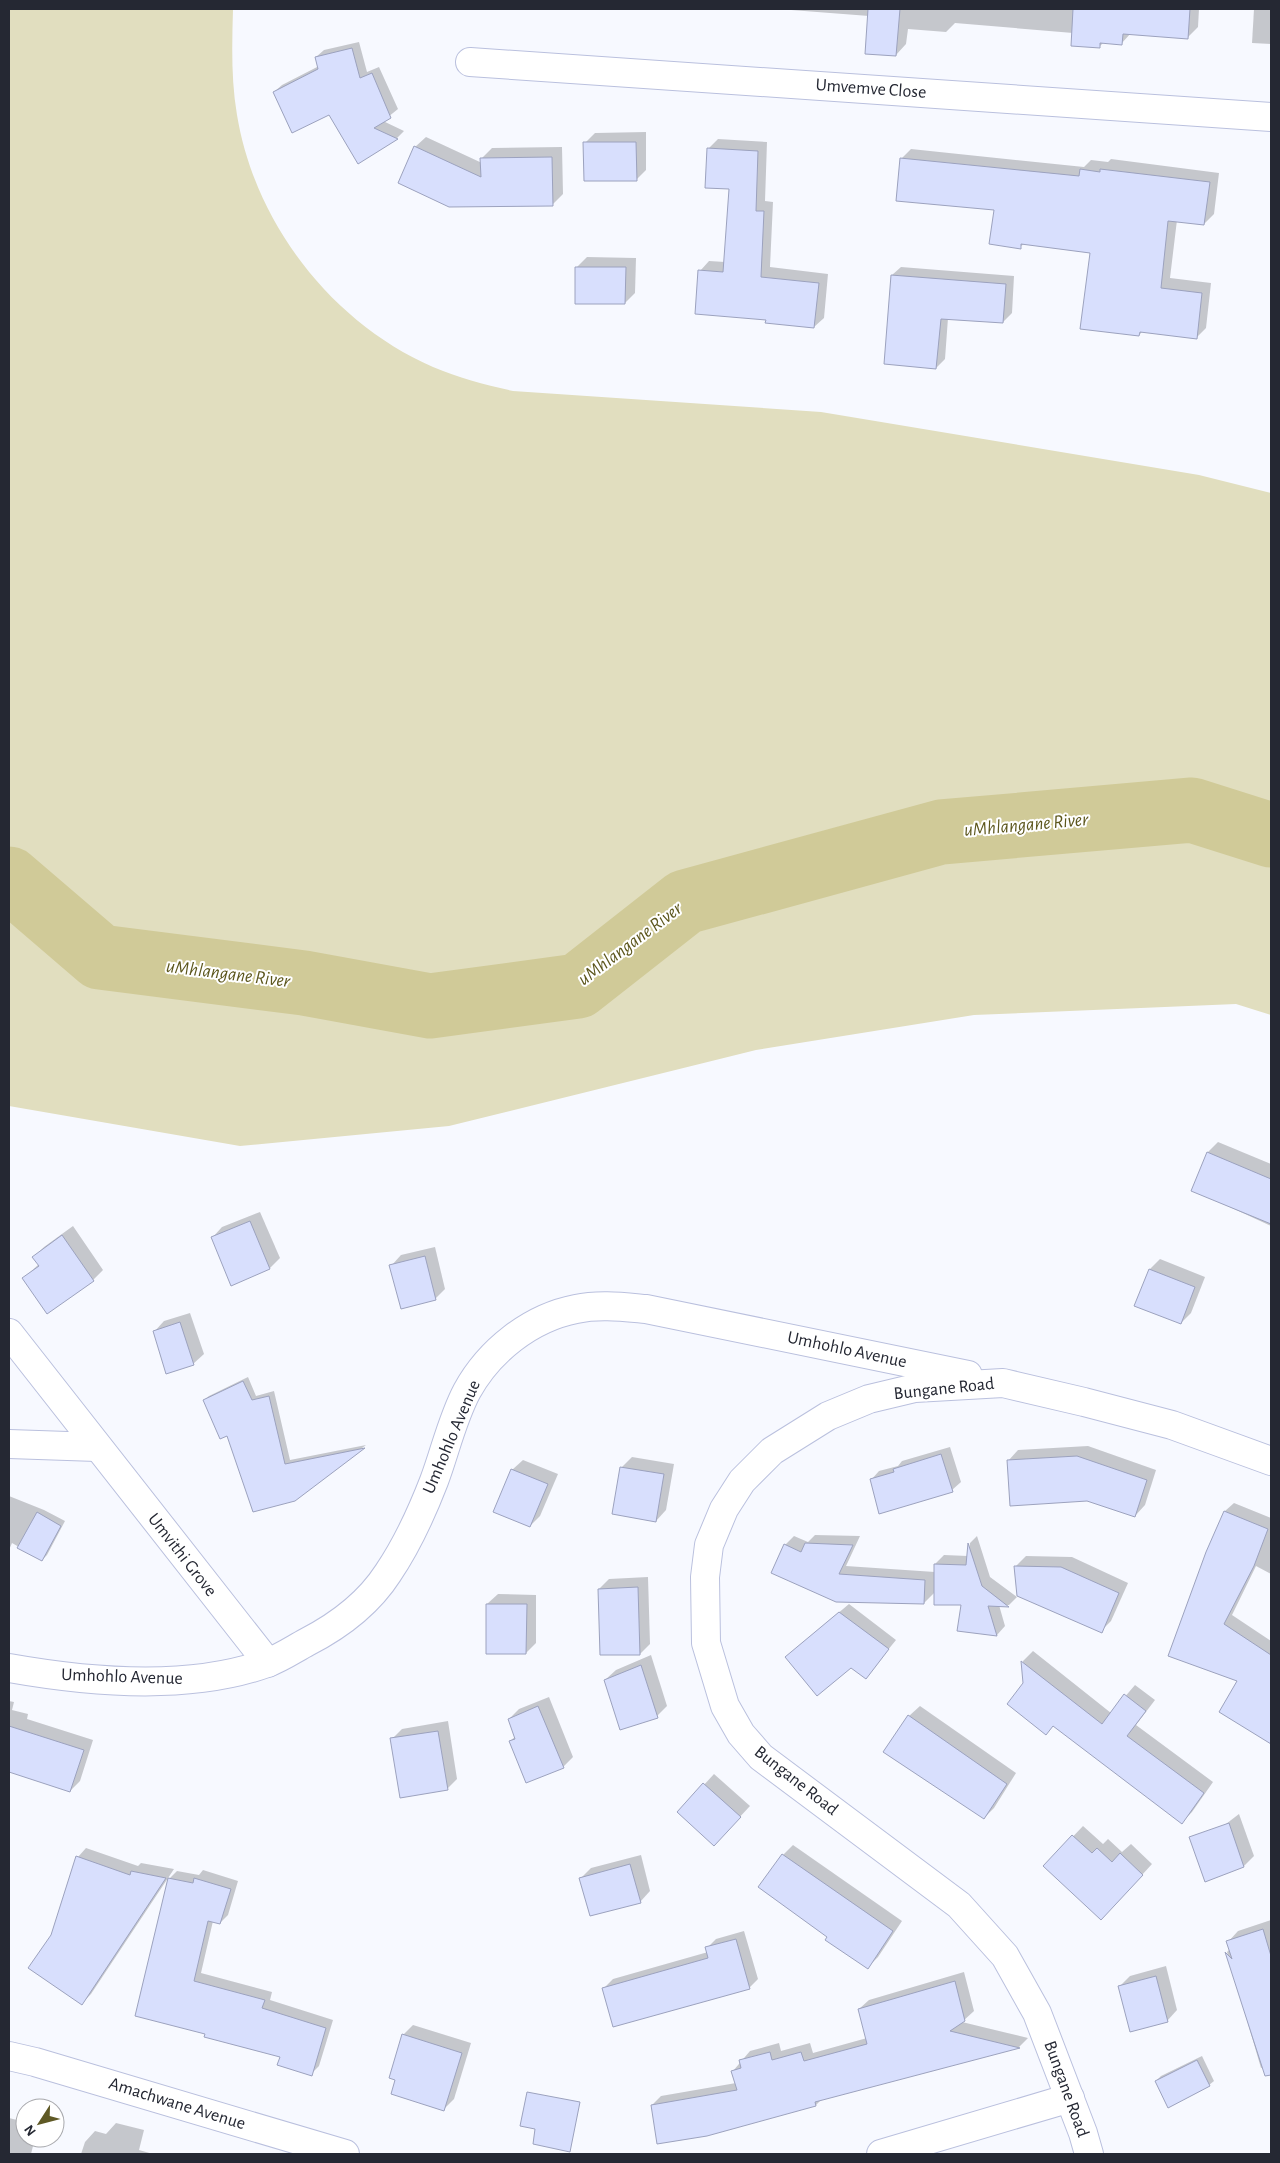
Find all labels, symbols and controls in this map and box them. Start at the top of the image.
street label: Umvemve Close [815,76,927,102]
water label: uMhlangane River [963,810,1090,840]
water label: uMhlangane River [575,898,686,989]
water label: uMhlangane River [165,957,292,991]
street label: Umhohlo Avenue [786,1329,908,1371]
street label: Bungane Road [893,1375,995,1403]
street label: Umhohlo Avenue [420,1378,484,1496]
street label: Umvithi Grove [144,1510,220,1600]
street label: Umhohlo Avenue [61,1666,183,1688]
street label: Bungane Road [751,1743,841,1819]
street label: Bungane Road [1040,2038,1092,2140]
street label: Amachwane Avenue [107,2075,247,2133]
north arrow [15,2098,65,2148]
text: N [22,2122,39,2138]

